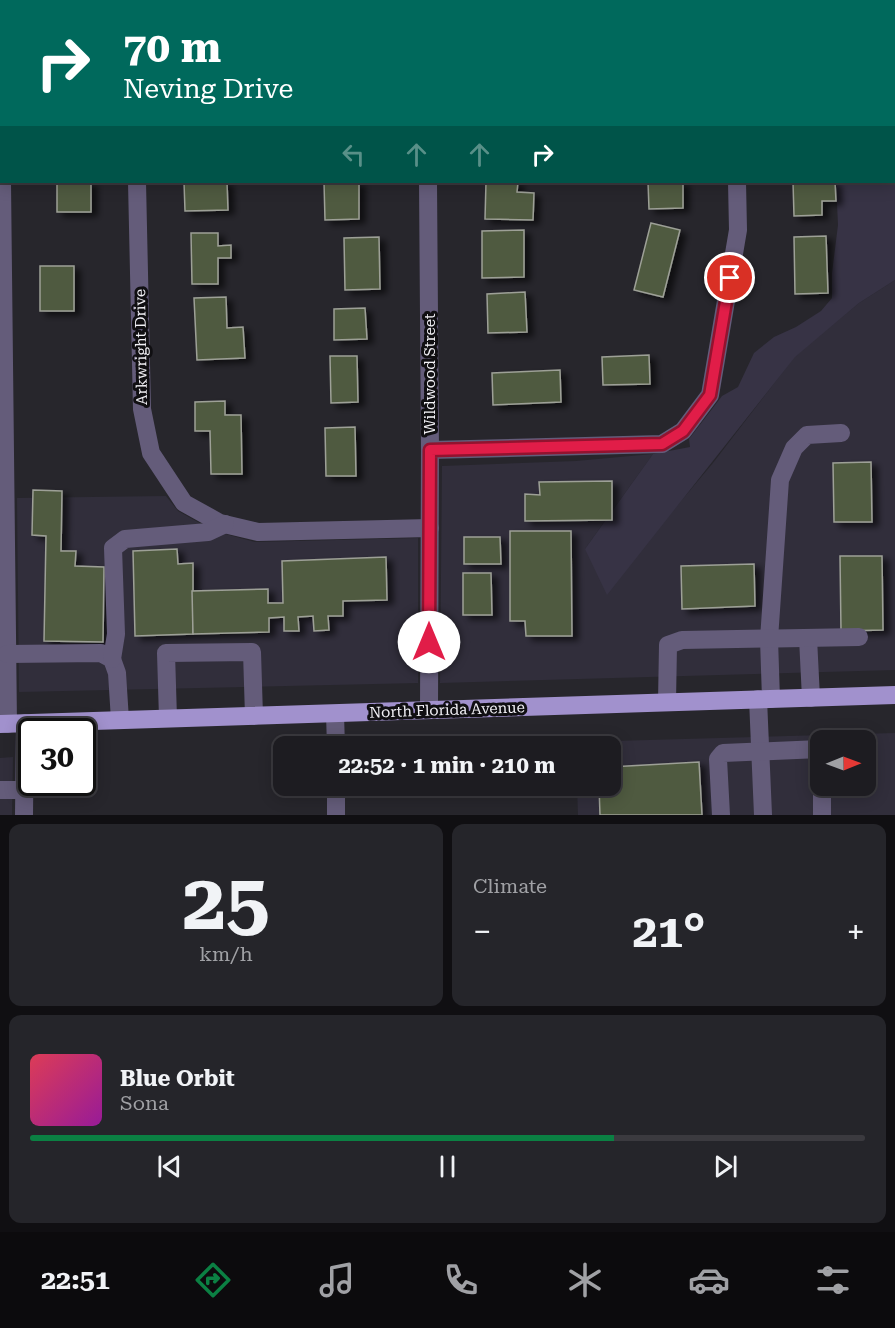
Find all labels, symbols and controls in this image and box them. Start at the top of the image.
text: 70 m [123,23,221,72]
icon: right [24,24,102,102]
text: Neving Drive [123,73,293,105]
icon: left [337,138,370,171]
icon: ahead [400,138,433,171]
icon: ahead [463,138,496,171]
icon: right [526,138,559,171]
pin [704,252,755,303]
icon: arrive [713,261,746,294]
street label: Arkwright Drive [131,289,151,405]
street label: Wildwood Street [421,313,439,435]
position arrow [397,610,461,674]
street label: North Florida Avenue [369,698,525,722]
speed limit sign: 30 [18,718,96,796]
north arrow [810,730,876,796]
map controls [810,730,876,796]
text: 22:52 · 1 min · 210 m [338,753,556,778]
text: 25 [182,857,270,948]
text: Climate [473,874,547,898]
text: 21° [633,905,705,958]
text: − [473,912,491,951]
text: + [847,912,865,951]
text: km/h [199,942,253,966]
text: Blue Orbit [120,1066,235,1091]
text: Sona [120,1091,169,1115]
icon: previous [153,1150,186,1183]
icon: pause [431,1150,464,1183]
icon: next [709,1150,742,1183]
icon: directions [192,1259,234,1301]
icon: music [316,1259,358,1301]
icon: phone [440,1259,482,1301]
icon: climate [564,1259,606,1301]
icon: car [688,1259,730,1301]
icon: filters [812,1259,854,1301]
text: 22:51 [41,1264,110,1296]

